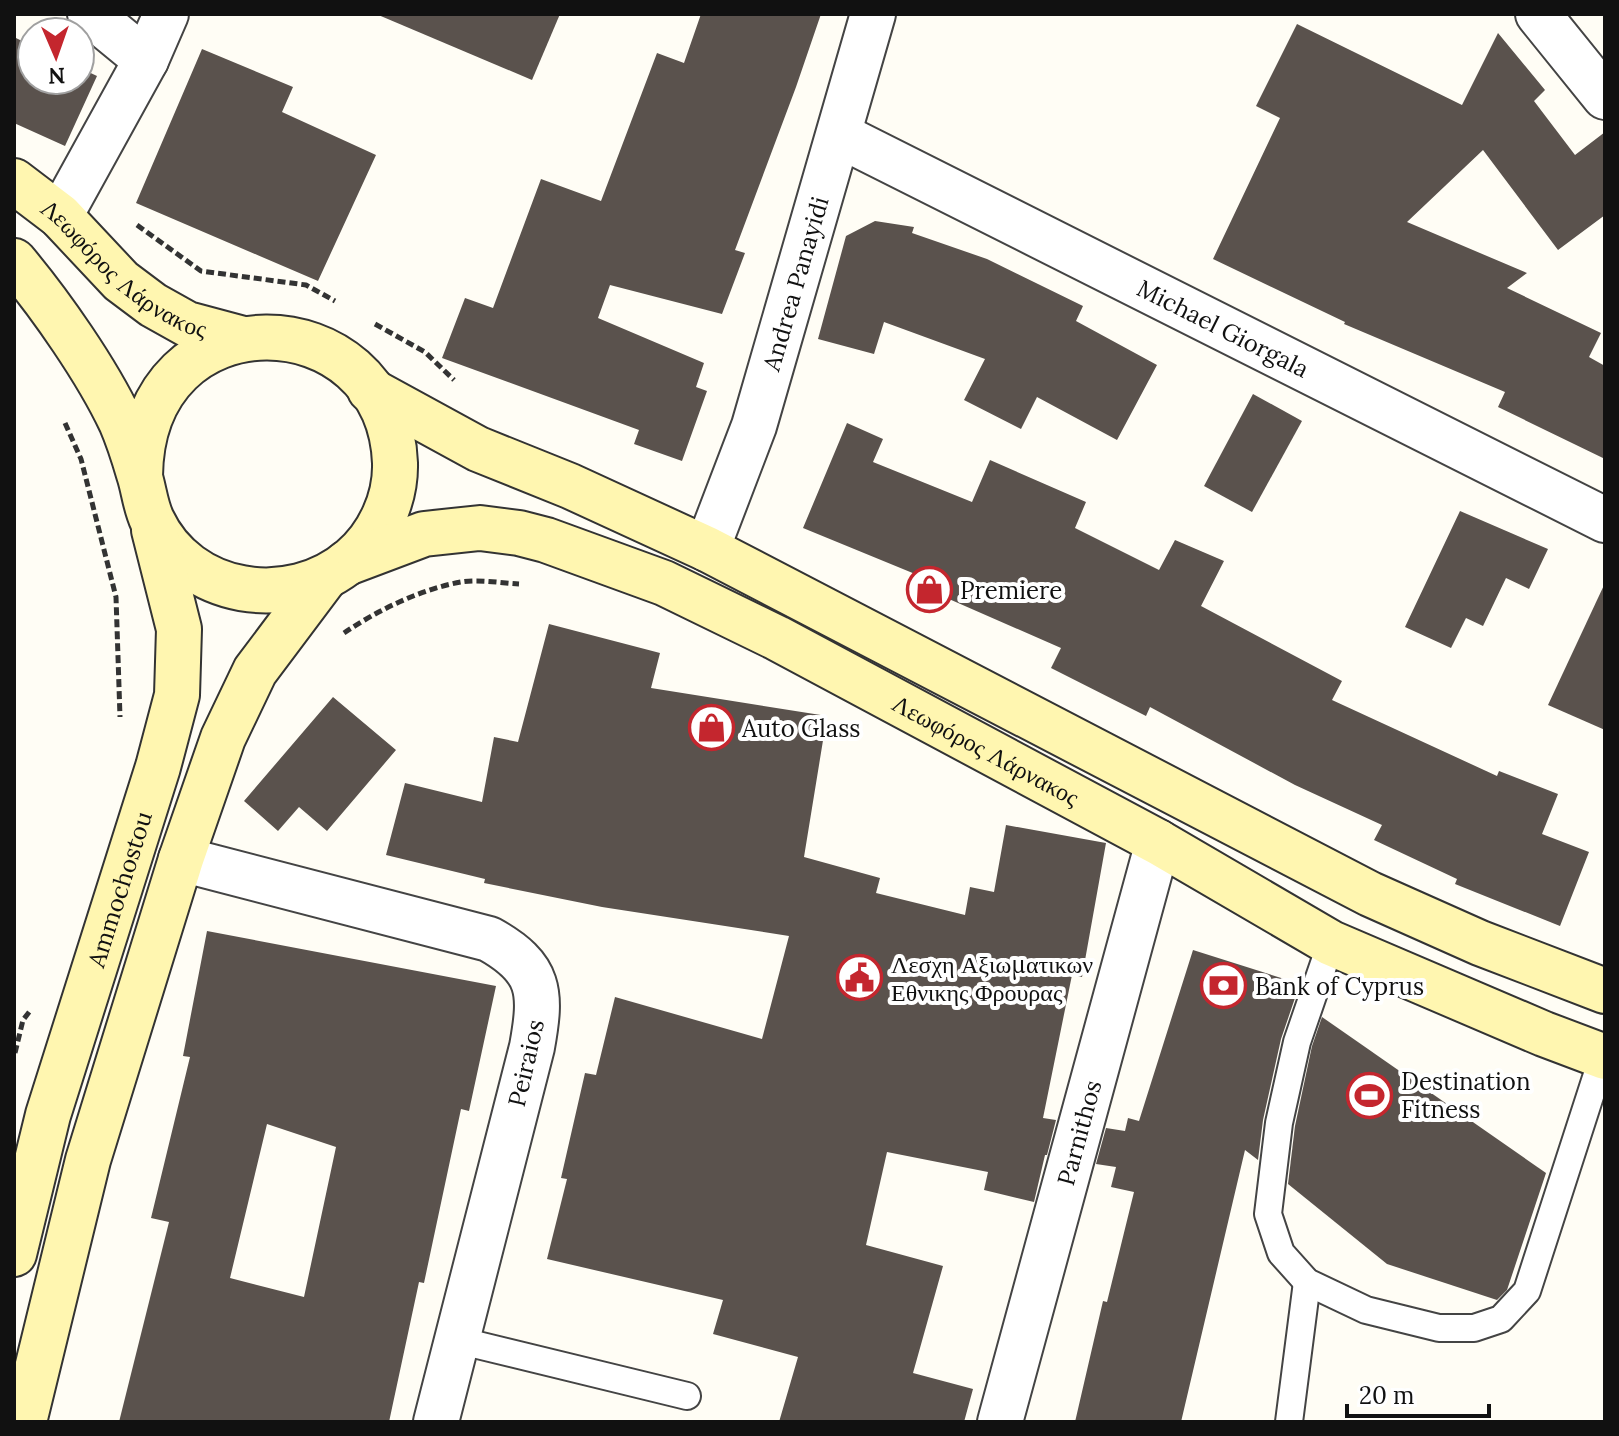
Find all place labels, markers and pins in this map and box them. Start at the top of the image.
shop icon: Premiere [905,566,953,614]
place label: Premiere [960,575,1062,606]
shop icon: Auto Glass [687,704,735,752]
place label: Auto Glass [741,713,860,744]
place label: Λεσχη Αξιωματικων Εθνικης Φρουρας [891,949,1093,1008]
public building icon: Λεσχη Αξιωματικων Εθνικης Φρουρας [836,954,884,1002]
bank icon: Bank of Cyprus [1200,962,1248,1010]
place label: Bank of Cyprus [1255,971,1424,1002]
place label: Destination Fitness [1401,1066,1530,1125]
sports icon: Destination Fitness [1346,1071,1394,1119]

